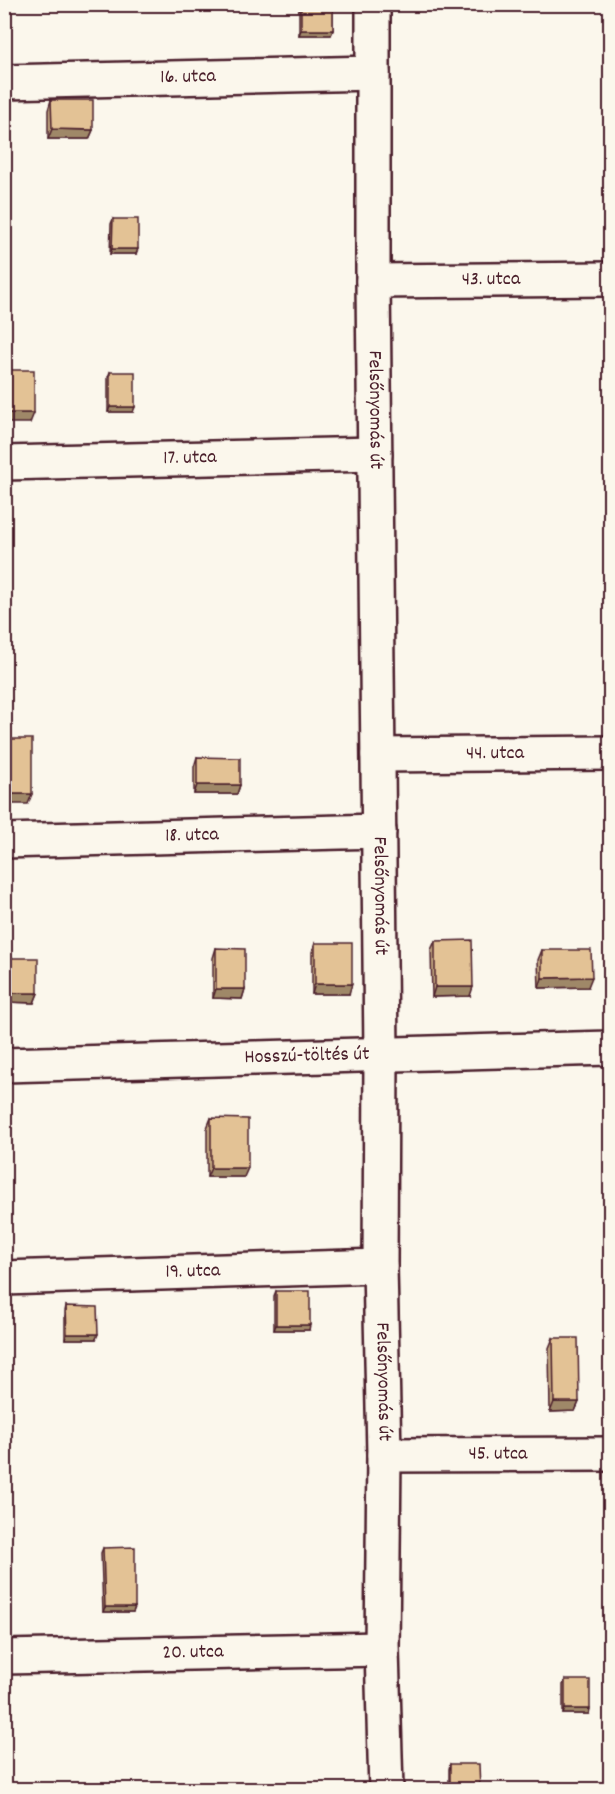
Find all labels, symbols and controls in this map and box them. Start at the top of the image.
street label: 16. utca [160,63,217,92]
street label: 43. utca [462,266,521,294]
street label: Felsőnyomás út [360,350,389,470]
street label: 17. utca [163,444,218,473]
street label: 44. utca [466,740,525,768]
street label: 18. utca [165,821,220,851]
street label: Felsőnyomás út [365,836,394,956]
street label: Hosszú-töltés út [244,1041,370,1072]
street label: 19. utca [165,1257,221,1287]
street label: Felsőnyomás út [367,1322,398,1442]
street label: 45. utca [468,1440,528,1469]
street label: 20. utca [162,1638,224,1668]

